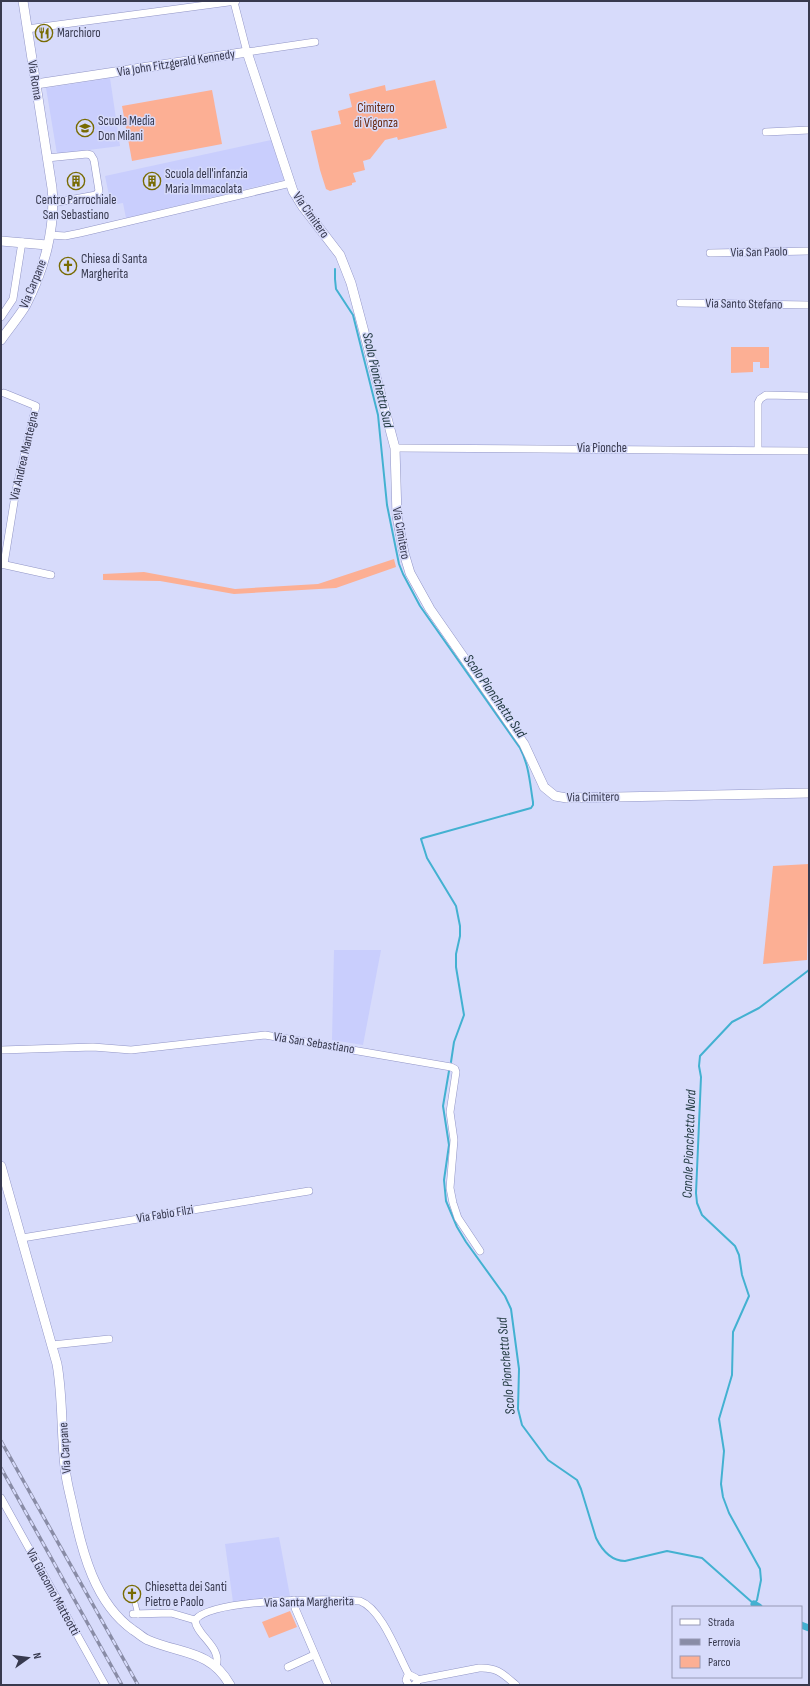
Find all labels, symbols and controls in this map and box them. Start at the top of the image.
restaurant icon: Marchioro [34,23,54,43]
place label: Marchioro [57,25,101,41]
street label: Via John Fitzgerald Kennedy [116,46,236,80]
street label: Via Roma [24,59,46,101]
park label: Cimitero di Vigonza [354,100,398,131]
place label: Scuola Media Don Milani [98,113,155,144]
school or university icon: Scuola Media Don Milani [75,118,95,138]
place label: Scuola dell'infanzia Maria Immacolata [165,166,248,197]
building icon: Centro Parrochiale San Sebastiano [66,171,86,191]
building icon: Scuola dell'infanzia Maria Immacolata [142,171,162,191]
street label: Via Cimitero [289,189,333,241]
place label: Centro Parrochiale San Sebastiano [36,192,116,223]
street label: Via San Paolo [730,244,788,260]
place label: Chiesa di Santa Margherita [81,251,147,282]
church icon: Chiesa di Santa Margherita [58,256,78,276]
street label: Via Carpane [16,257,50,311]
street label: Via Santo Stefano [705,295,783,313]
water label: Scolo Pionchetta Sud [359,331,398,431]
street label: Via Andrea Mantegna [6,410,42,502]
street label: Via Pionche [577,440,627,456]
street label: Via Cimitero [389,506,413,560]
water label: Scolo Pionchetta Sud [460,651,531,742]
street label: Via Cimitero [566,789,620,805]
street label: Via San Sebastiano [272,1029,356,1057]
water label: Canale Pionchetta Nord [679,1088,699,1199]
street label: Via Fabio Filzi [135,1202,195,1226]
water label: Scolo Pionchetta Sud [493,1315,519,1415]
street label: Via Carpane [55,1422,75,1474]
street label: Via Giacomo Matteotti [22,1546,84,1638]
place label: Chiesetta dei Santi Pietro e Paolo [145,1579,227,1610]
church icon: Chiesetta dei Santi Pietro e Paolo [122,1584,142,1604]
street label: Via Santa Margherita [264,1593,354,1611]
legend [672,1606,802,1678]
text: Strada [708,1615,735,1630]
text: Ferrovia [708,1635,741,1650]
north arrow [8,1638,48,1678]
text: N [30,1651,44,1660]
text: Parco [708,1655,731,1670]

